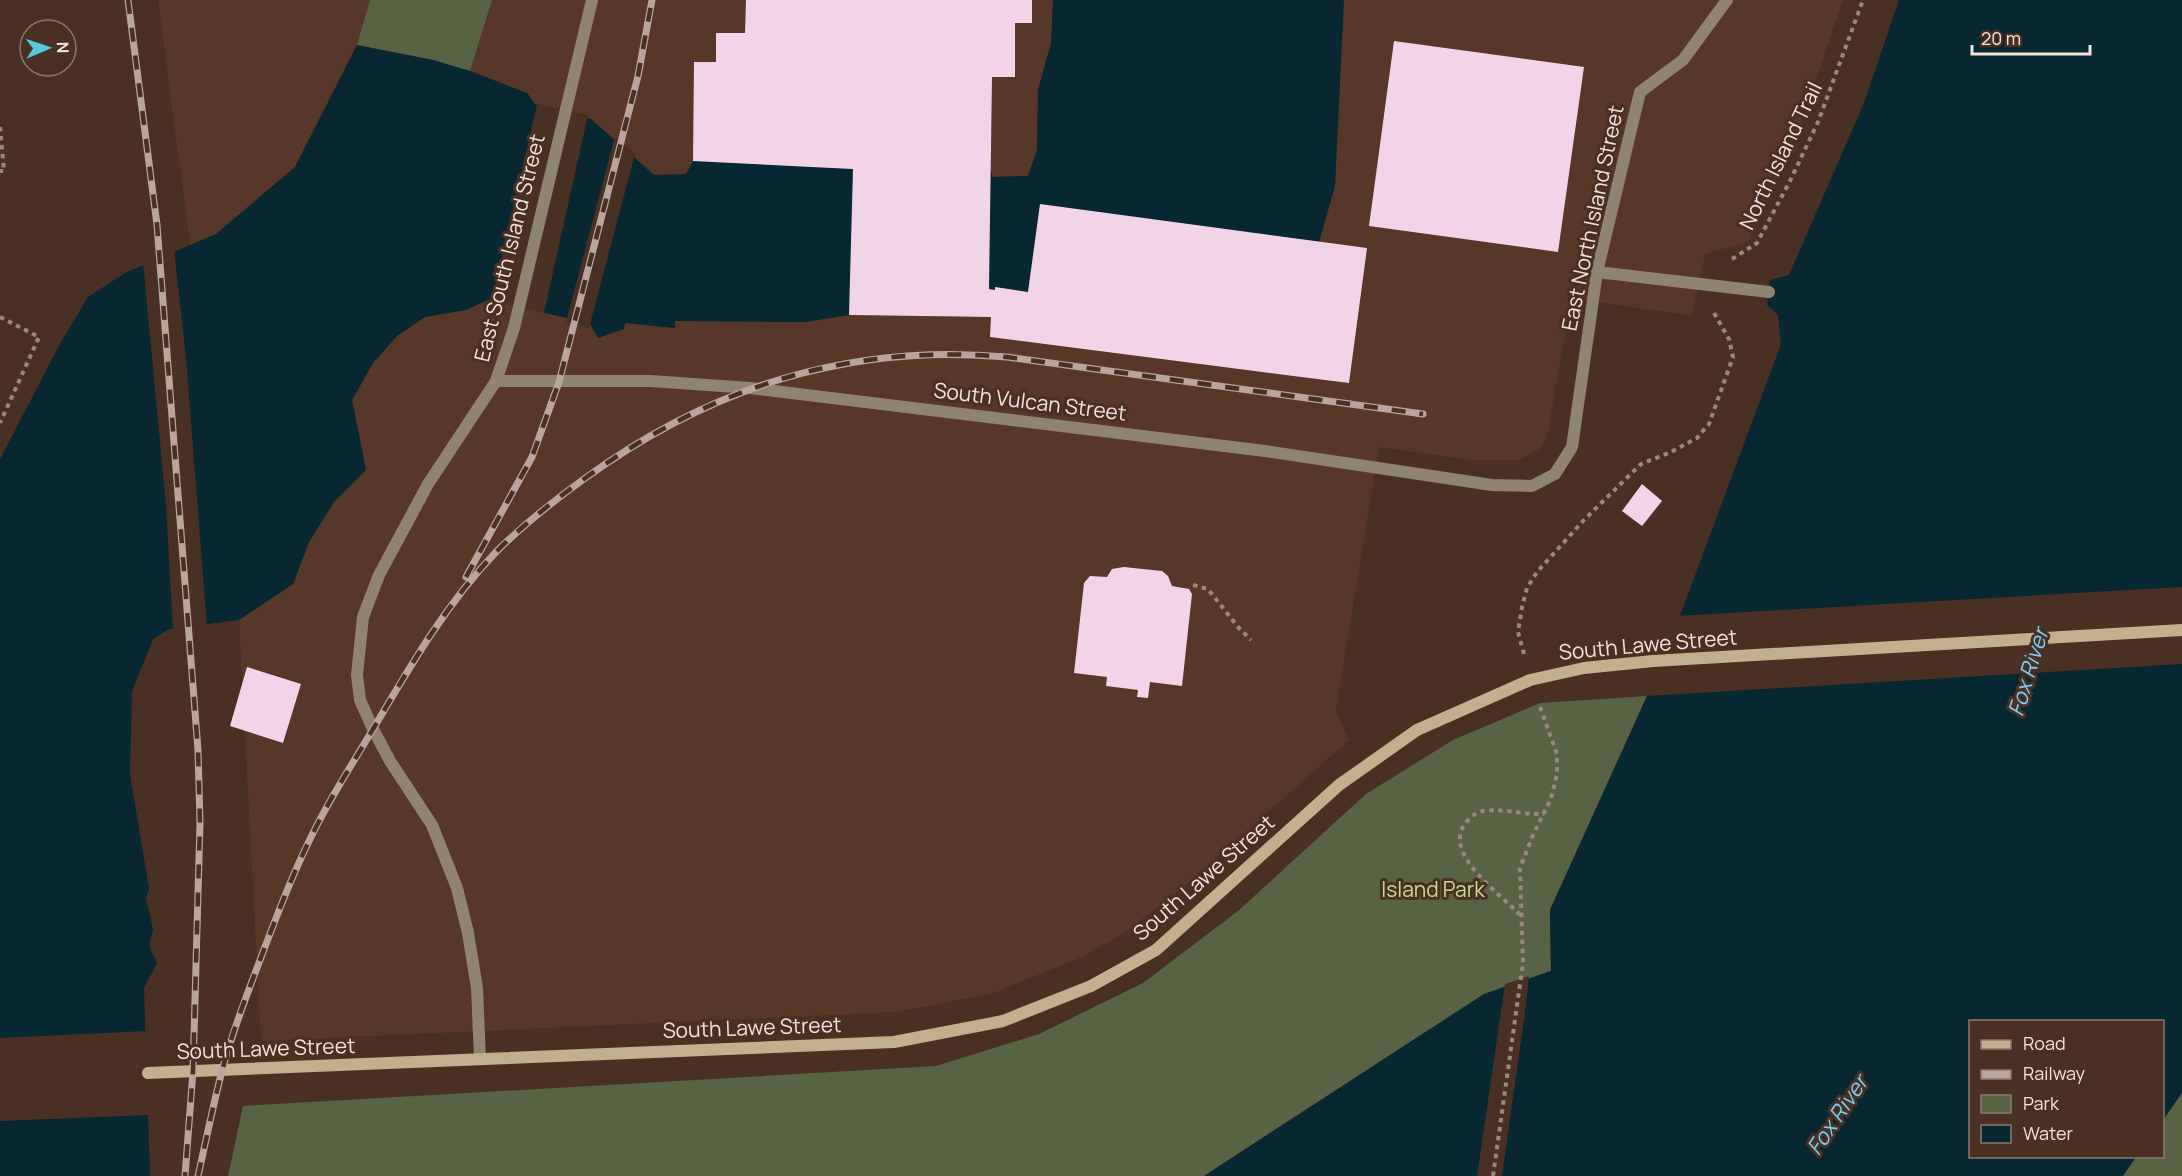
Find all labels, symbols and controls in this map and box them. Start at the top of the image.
north arrow [18,18,78,78]
scale bar [1972,18,2090,56]
text: 20 m [1981,26,2021,50]
text: N [52,41,74,54]
street label: North Island Trail [1732,77,1828,234]
street label: East North Island Street [1554,102,1630,333]
street label: East South Island Street [467,131,551,364]
street label: South Vulcan Street [932,375,1128,427]
street label: South Lawe Street [1558,622,1738,666]
water label: Fox River [2000,622,2056,719]
street label: South Lawe Street [1127,808,1280,946]
park label: Island Park [1381,875,1485,903]
street label: South Lawe Street [662,1010,842,1044]
legend [1969,1020,2164,1158]
street label: South Lawe Street [176,1031,356,1065]
text: Road [2023,1031,2066,1055]
text: Railway [2023,1061,2085,1085]
water label: Fox River [1799,1067,1876,1161]
text: Park [2023,1091,2060,1115]
text: Water [2023,1121,2073,1145]

